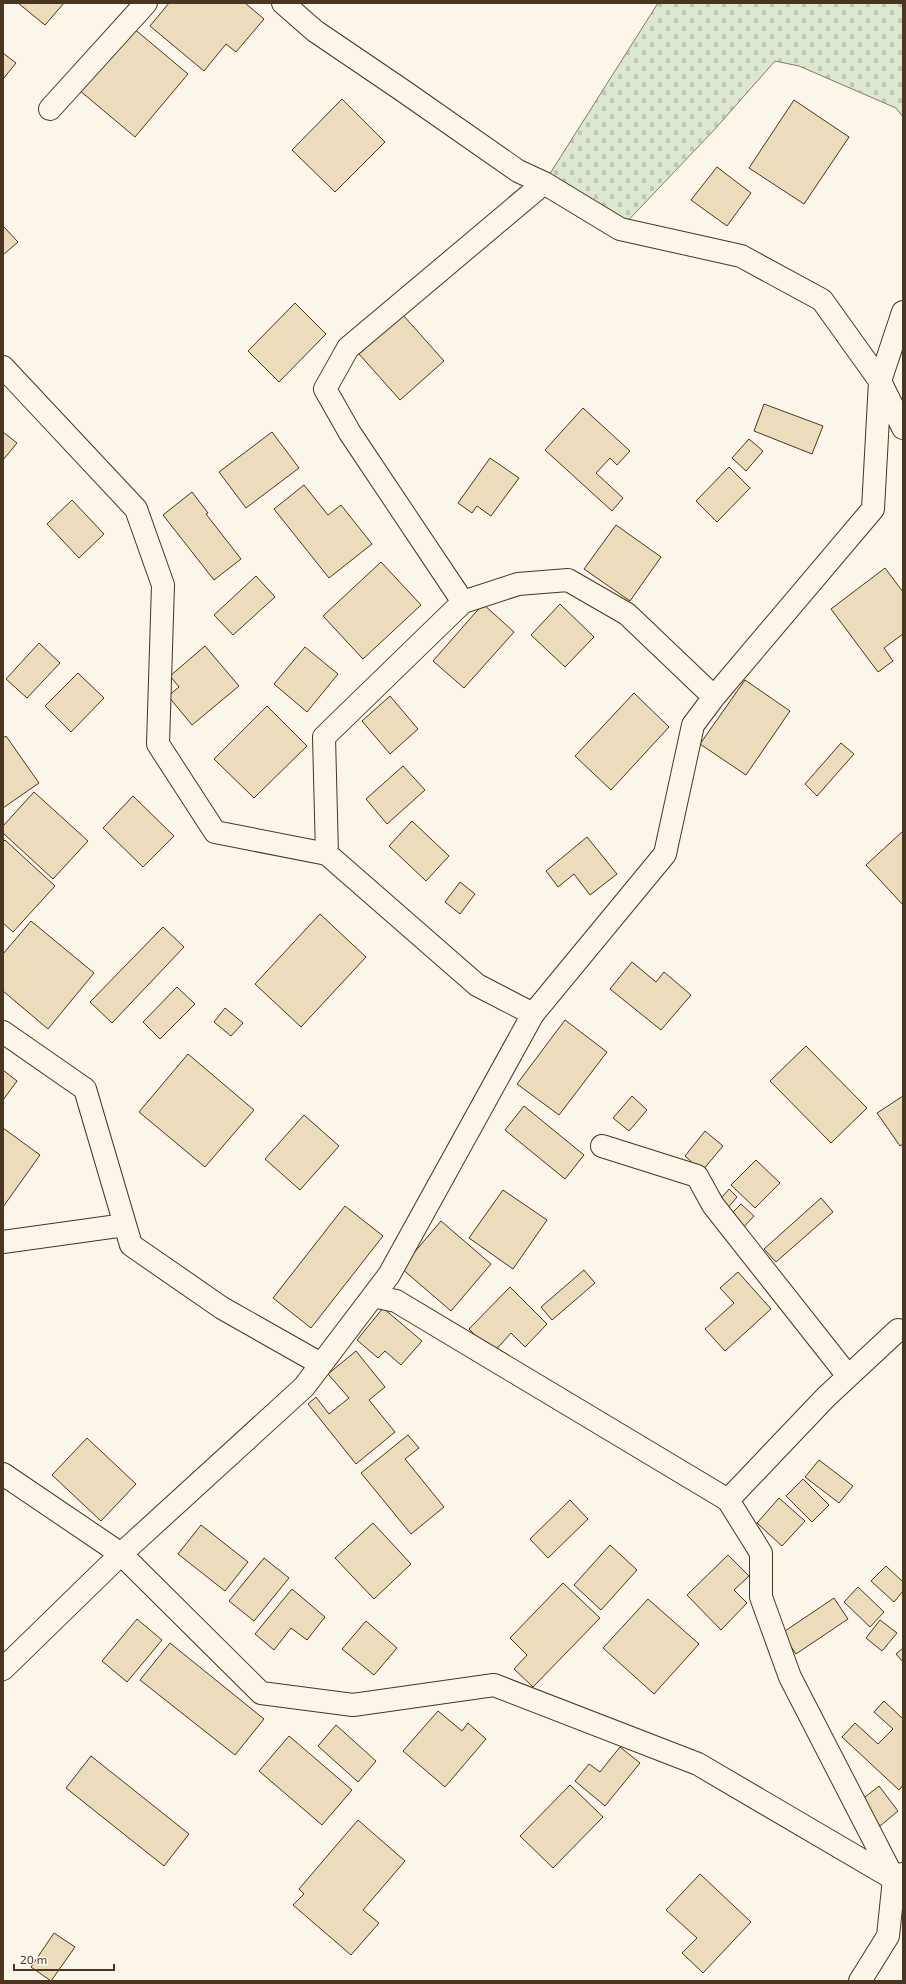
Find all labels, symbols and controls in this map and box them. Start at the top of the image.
scale bar [14,1946,114,1972]
text: 20 m [20,1952,47,1966]

